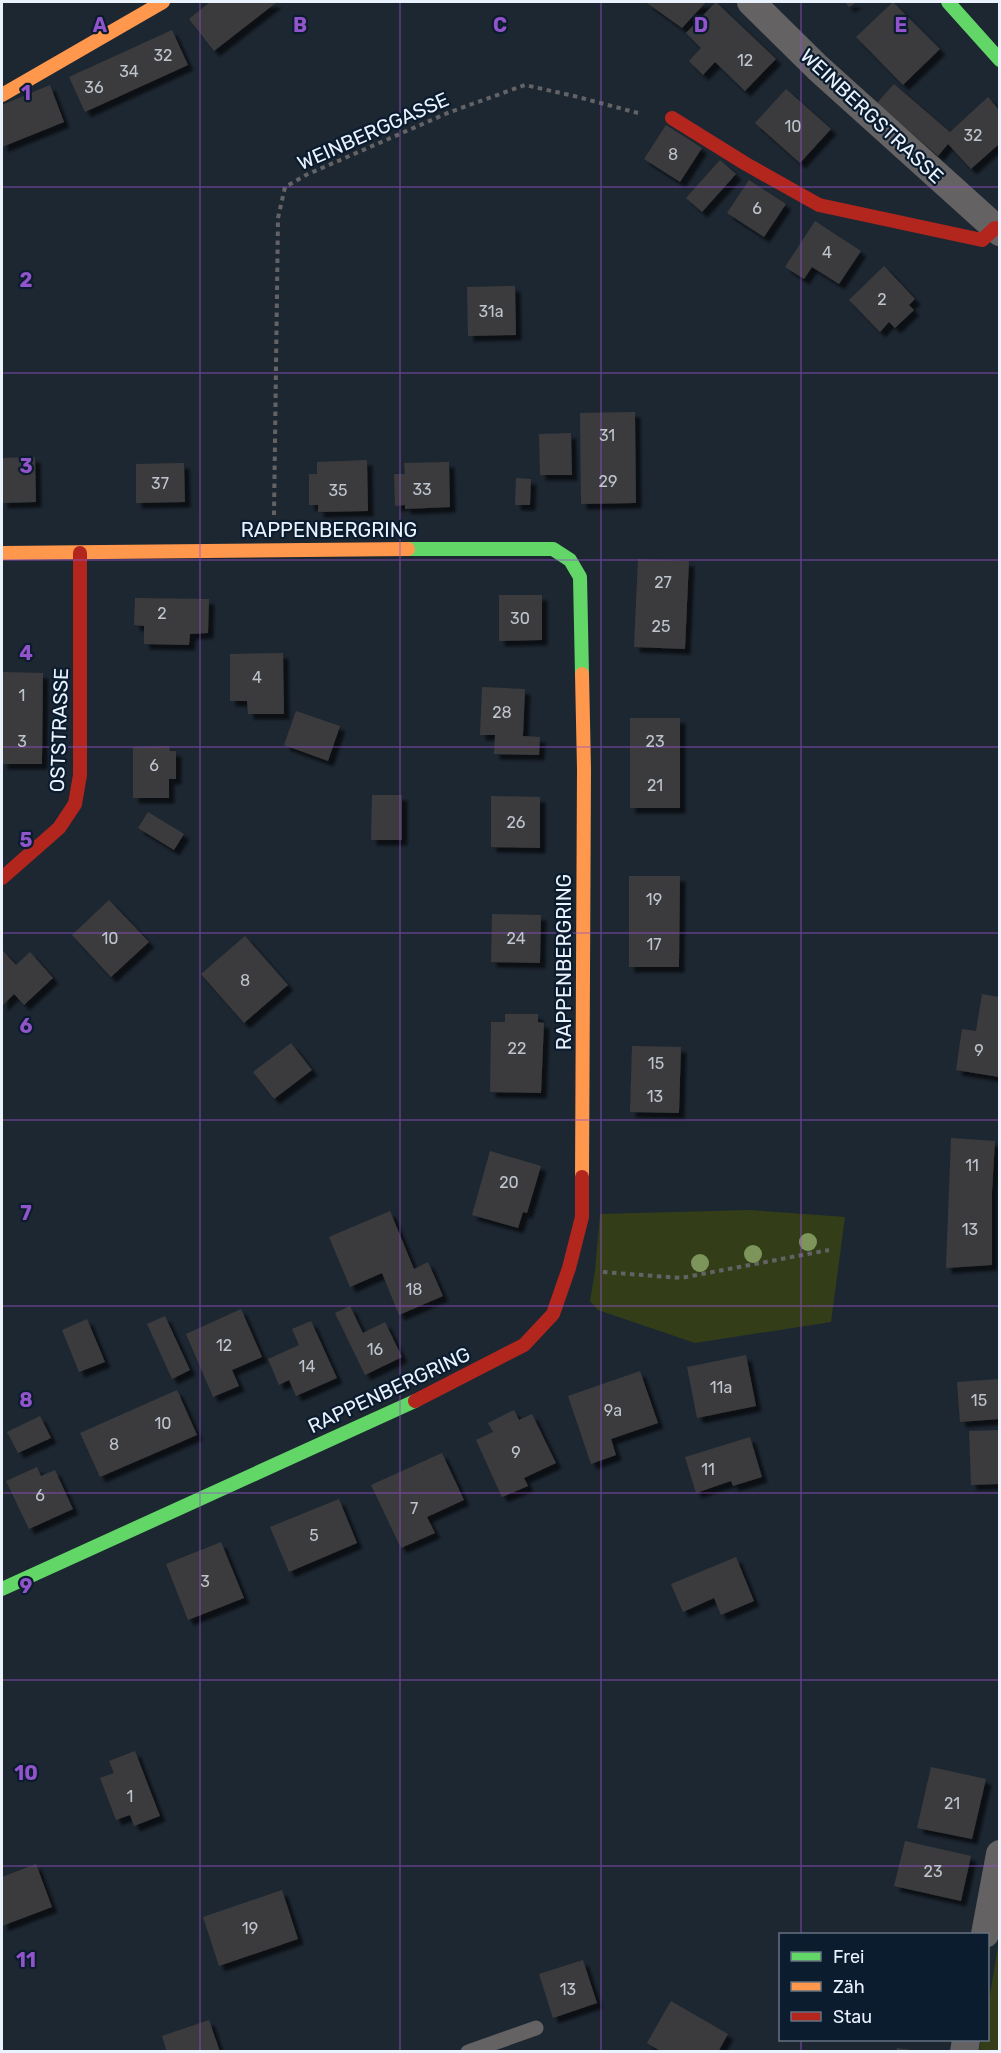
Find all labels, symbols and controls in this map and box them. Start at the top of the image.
text: A [93,13,108,37]
text: B [293,13,307,37]
text: C [493,13,507,37]
text: D [694,13,708,37]
text: E [895,13,907,37]
street label: WEINBERGSTRASSE [795,44,949,188]
house number: 32 [153,46,173,65]
house number: 12 [737,51,753,70]
house number: 34 [119,62,139,81]
house number: 36 [84,78,104,97]
text: 1 [21,81,31,105]
street label: WEINBERGGASSE [294,87,452,175]
house number: 10 [784,117,802,136]
house number: 32 [963,126,983,145]
house number: 8 [668,145,678,164]
house number: 6 [752,199,762,218]
house number: 4 [822,243,832,262]
text: 2 [20,268,33,292]
house number: 2 [877,290,887,309]
house number: 31a [478,302,504,321]
house number: 31 [599,426,615,445]
text: 3 [19,454,33,478]
house number: 29 [599,472,617,491]
house number: 37 [151,474,169,493]
house number: 33 [412,480,432,499]
house number: 35 [328,481,348,500]
street label: RAPPENBERGRING [241,518,417,542]
house number: 27 [654,573,672,592]
house number: 2 [157,604,167,623]
house number: 30 [510,609,530,628]
house number: 25 [652,617,670,636]
text: 4 [19,641,33,665]
street label: OSTSTRASSE [45,667,73,793]
house number: 4 [252,668,262,687]
house number: 1 [19,686,25,705]
house number: 28 [492,703,512,722]
house number: 3 [17,732,27,751]
house number: 23 [645,732,665,751]
house number: 6 [149,756,159,775]
house number: 21 [647,776,663,795]
house number: 26 [506,813,526,832]
text: 5 [20,828,33,852]
street label: RAPPENBERGRING [552,874,576,1050]
house number: 19 [646,890,662,909]
house number: 10 [101,929,119,948]
house number: 24 [506,929,526,948]
house number: 17 [646,935,662,954]
house number: 8 [240,971,250,990]
text: 6 [19,1014,33,1038]
house number: 22 [508,1039,526,1058]
house number: 9 [974,1041,984,1060]
house number: 15 [648,1054,664,1073]
house number: 13 [647,1087,663,1106]
house number: 11 [965,1156,979,1175]
house number: 20 [499,1173,519,1192]
text: 7 [20,1201,32,1225]
house number: 13 [962,1220,978,1239]
house number: 18 [405,1280,423,1299]
house number: 12 [216,1336,232,1355]
house number: 16 [367,1340,384,1359]
street label: RAPPENBERGRING [304,1342,474,1438]
house number: 14 [299,1357,315,1376]
house number: 11a [710,1378,732,1397]
text: 8 [19,1388,33,1412]
house number: 15 [971,1391,987,1410]
house number: 9a [604,1401,622,1420]
house number: 10 [154,1414,172,1433]
house number: 8 [109,1435,119,1454]
house number: 9 [511,1443,521,1462]
house number: 11 [701,1460,715,1479]
house number: 6 [35,1486,45,1505]
house number: 7 [410,1499,418,1518]
house number: 5 [309,1526,319,1545]
house number: 3 [200,1572,210,1591]
text: 9 [20,1574,33,1598]
text: 10 [14,1761,38,1785]
house number: 1 [127,1787,133,1806]
house number: 21 [944,1794,960,1813]
house number: 23 [923,1862,943,1881]
house number: 19 [242,1919,258,1938]
legend [779,1933,989,2041]
text: Frei [833,1946,864,1968]
text: 11 [16,1948,36,1972]
text: Zäh [833,1976,865,1998]
house number: 13 [560,1980,576,1999]
text: Stau [833,2006,872,2028]

